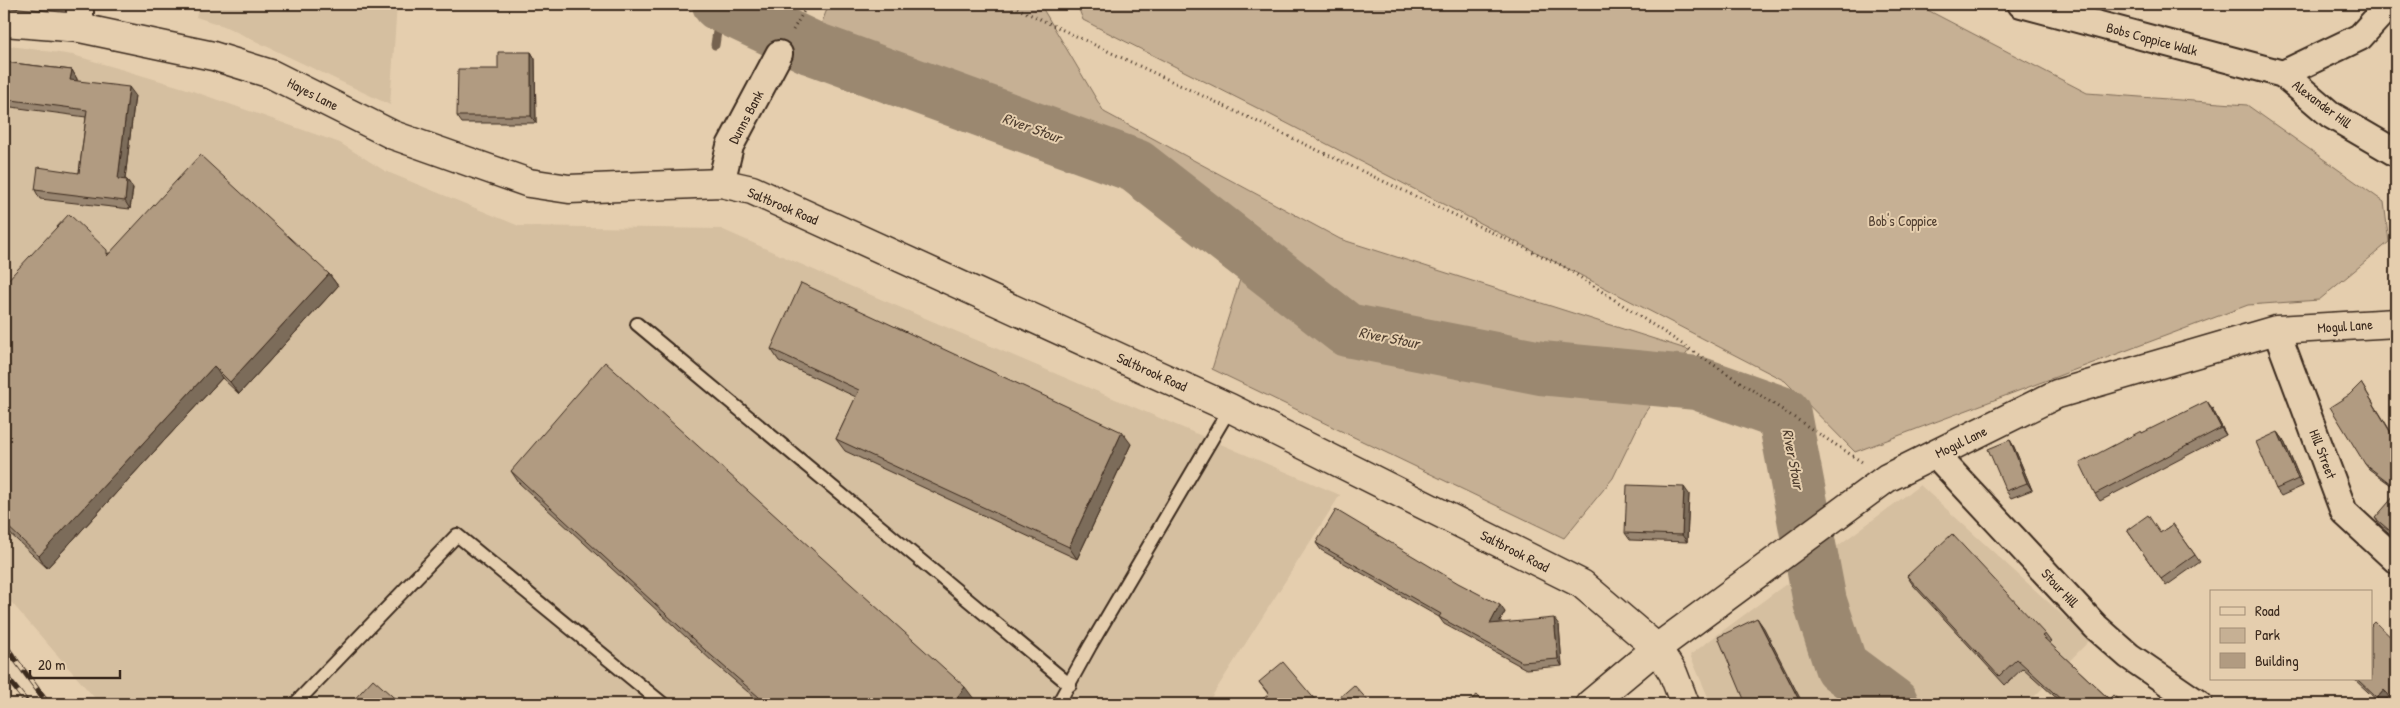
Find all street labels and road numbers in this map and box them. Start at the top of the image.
street label: Bobs Coppice Walk [2104,17,2200,61]
street label: Hayes Lane [284,73,342,116]
street label: Alexander Hill [2289,75,2357,133]
street label: Dunns Bank [723,86,768,147]
street label: Saltbrook Road [745,182,822,229]
street label: Mogul Lane [2317,314,2374,338]
street label: Saltbrook Road [1114,348,1191,396]
street label: Mogul Lane [1932,421,1991,463]
street label: Hill Street [2305,426,2342,481]
street label: Saltbrook Road [1478,525,1553,576]
street label: Stour Hill [2037,564,2084,612]

